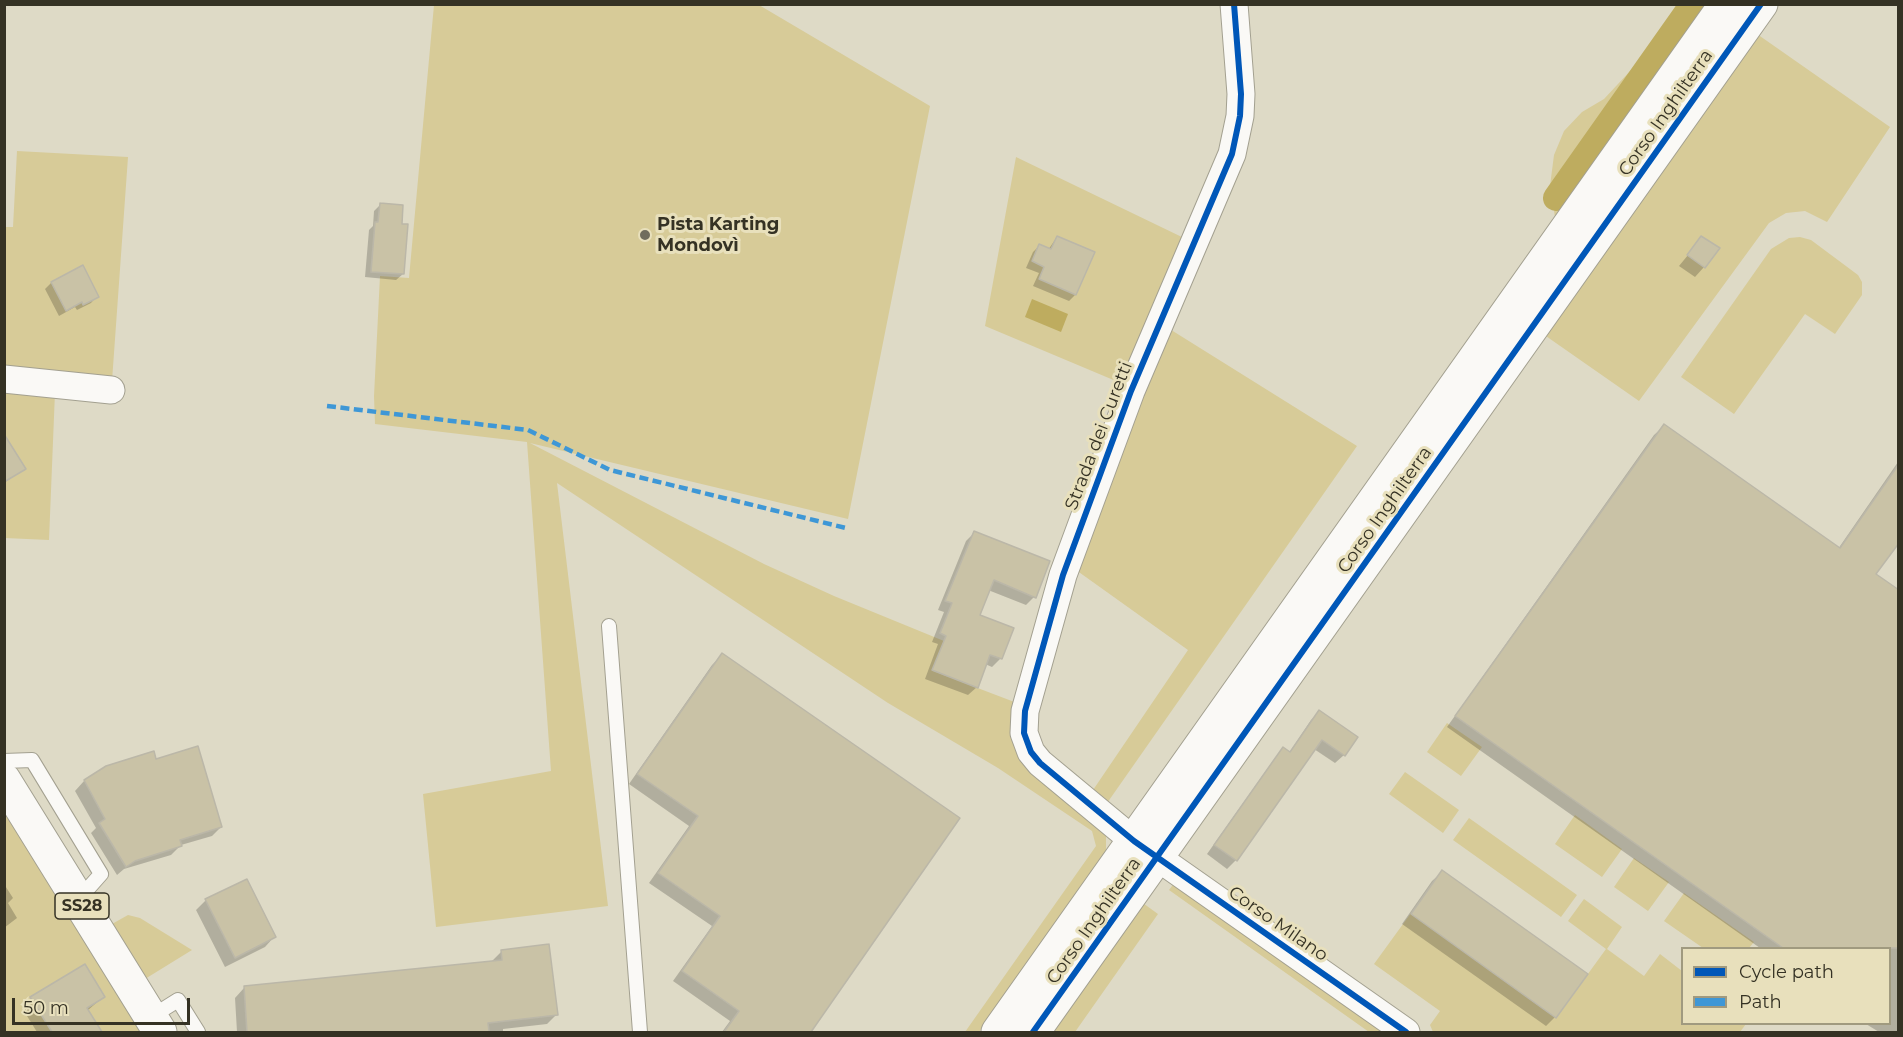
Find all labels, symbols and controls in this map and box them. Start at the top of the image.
street label: Corso Inghilterra [1614,46,1718,180]
place label: Pista Karting Mondovì [657,214,779,256]
marker: Pista Karting Mondovì [638,228,652,242]
street label: Strada dei Curetti [1061,359,1137,513]
street label: Corso Inghilterra [1333,443,1437,577]
street label: Corso Inghilterra [1042,854,1146,988]
street label: Corso Milano [1224,882,1332,966]
road number: SS28 [55,893,109,919]
legend [1681,947,1891,1025]
text: Cycle path [1739,961,1834,983]
scale bar [15,986,194,1024]
text: Path [1739,991,1782,1013]
text: 50 m [23,997,69,1019]

